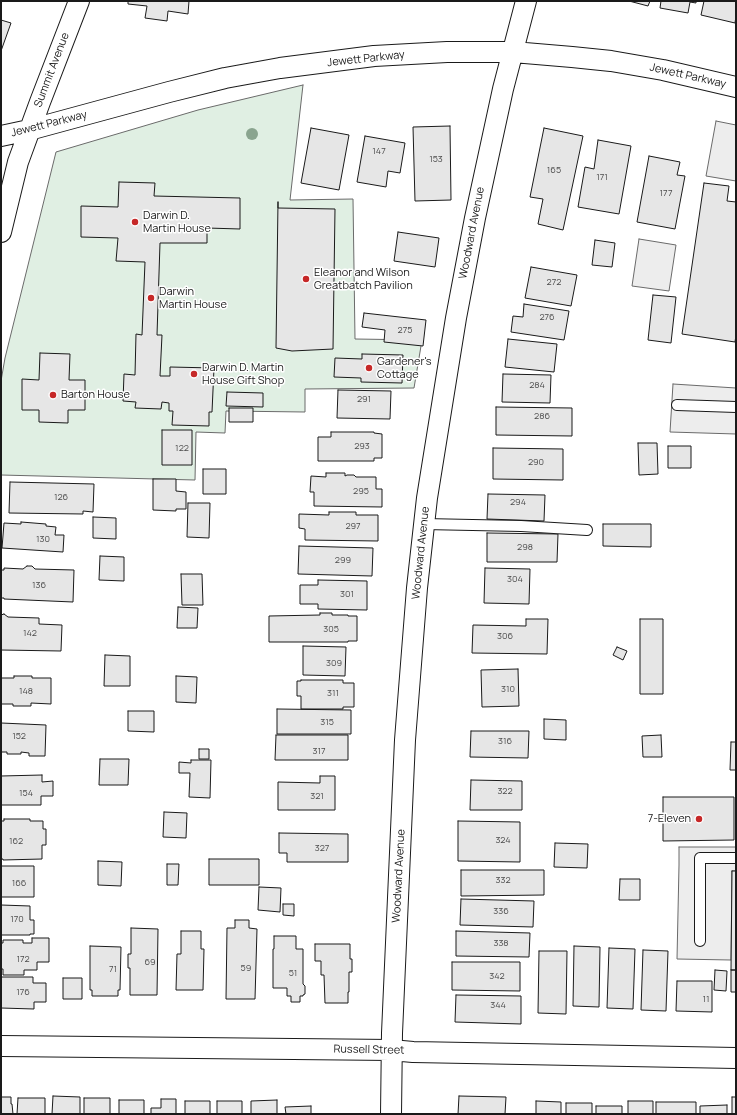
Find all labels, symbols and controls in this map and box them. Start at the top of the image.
street label: Summit Avenue [32,31,72,109]
street label: Jewett Parkway [327,48,405,70]
street label: Jewett Parkway [649,61,727,91]
street label: Jewett Parkway [10,108,88,140]
house number: 147 [372,146,386,156]
house number: 153 [429,154,443,164]
house number: 165 [547,165,561,175]
house number: 171 [596,172,608,182]
street label: Woodward Avenue [457,186,487,280]
house number: 177 [660,188,672,198]
place label: Darwin D. Martin House [143,209,211,235]
marker: Darwin D. Martin House [130,217,140,227]
place label: Eleanor and Wilson Greatbatch Pavilion [314,266,413,292]
marker: Eleanor and Wilson Greatbatch Pavilion [301,274,311,284]
house number: 272 [547,277,561,287]
place label: Darwin Martin House [159,285,227,311]
marker: Darwin Martin House [146,293,156,303]
house number: 276 [539,312,555,322]
house number: 275 [398,325,412,335]
place label: Gardener's Cottage [377,355,432,381]
place label: Darwin D. Martin House Gift Shop [202,361,284,387]
marker: Gardener's Cottage [364,363,374,373]
marker: Darwin D. Martin House Gift Shop [189,369,199,379]
house number: 284 [529,380,545,390]
place label: Barton House [61,388,130,402]
marker: Barton House [48,390,58,400]
house number: 291 [357,394,371,404]
house number: 286 [534,411,550,421]
house number: 293 [354,441,370,451]
house number: 122 [175,443,189,453]
house number: 290 [528,457,544,467]
house number: 295 [353,486,369,496]
house number: 126 [54,492,68,502]
house number: 294 [510,497,526,507]
street label: Woodward Avenue [410,506,432,600]
house number: 297 [345,521,361,531]
house number: 130 [36,534,50,544]
house number: 298 [517,542,533,552]
house number: 299 [335,555,351,565]
house number: 304 [507,574,523,584]
house number: 136 [32,580,46,590]
house number: 301 [340,589,354,599]
house number: 305 [323,624,339,634]
house number: 142 [23,628,37,638]
house number: 306 [497,631,513,641]
house number: 309 [326,658,342,668]
house number: 310 [501,684,515,694]
house number: 148 [19,686,33,696]
house number: 311 [327,688,339,698]
house number: 315 [320,717,334,727]
house number: 152 [12,731,26,741]
house number: 316 [498,736,512,746]
house number: 317 [312,746,326,756]
house number: 322 [497,786,513,796]
house number: 154 [19,788,33,798]
house number: 321 [310,791,324,801]
place label: 7-Eleven [648,812,691,826]
marker: 7-Eleven [694,814,704,824]
street label: Woodward Avenue [390,829,408,923]
house number: 324 [495,835,511,845]
house number: 162 [9,836,23,846]
house number: 327 [315,843,329,853]
house number: 332 [495,875,511,885]
house number: 166 [12,878,26,888]
house number: 336 [493,906,509,916]
house number: 170 [10,914,24,924]
house number: 338 [493,938,509,948]
house number: 172 [16,954,30,964]
house number: 69 [144,957,156,967]
house number: 59 [241,963,251,973]
house number: 71 [109,964,117,974]
house number: 51 [289,968,297,978]
house number: 342 [489,971,505,981]
house number: 176 [16,987,30,997]
house number: 11 [702,994,710,1004]
house number: 344 [490,1000,506,1010]
street label: Russell Street [333,1043,405,1057]

